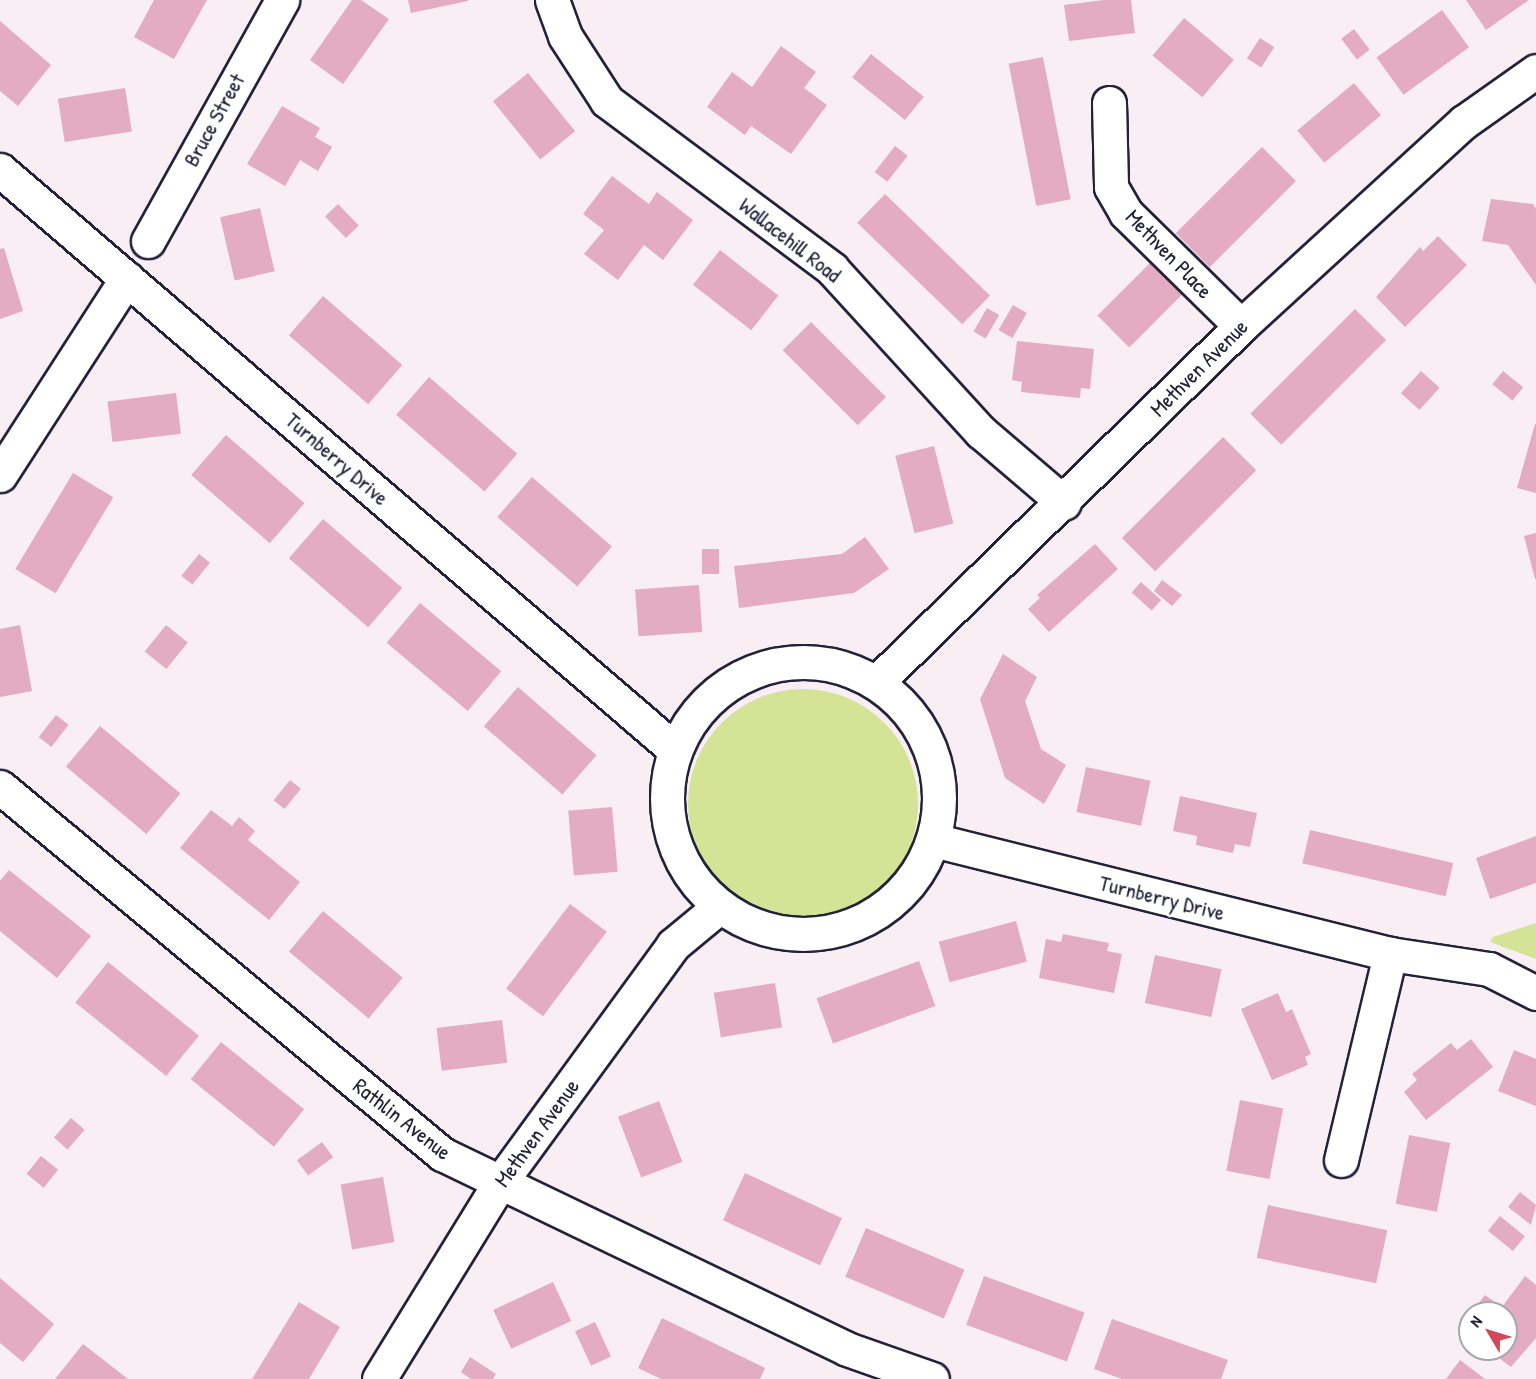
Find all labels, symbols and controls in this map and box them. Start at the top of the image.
street label: Bruce Street [178,69,250,171]
street label: Wallacehill Road [734,192,846,288]
street label: Methven Place [1120,204,1218,304]
street label: Methven Avenue [1145,314,1253,422]
street label: Turnberry Drive [280,407,394,511]
street label: Turnberry Drive [1097,870,1227,926]
street label: Rathlin Avenue [348,1073,456,1165]
street label: Methven Avenue [489,1074,585,1192]
north arrow [1458,1301,1518,1361]
text: N [1464,1311,1487,1331]

